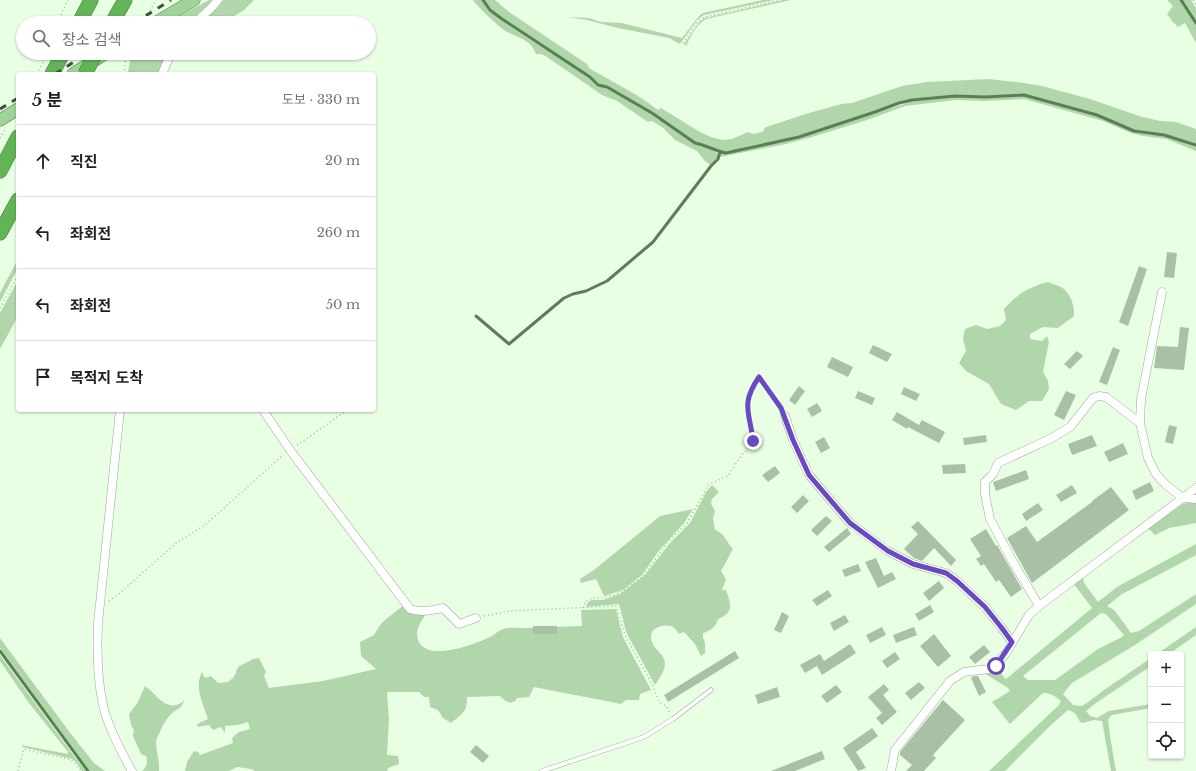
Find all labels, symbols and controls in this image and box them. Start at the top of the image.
search box [16,16,376,60]
icon: search [30,27,52,49]
text: 장소 검색 [62,30,122,49]
text: 5 분 [32,90,62,111]
text: 도보 · 330 m [282,91,360,108]
icon: ahead [32,150,54,172]
text: 직진 [70,152,98,171]
text: 20 m [325,152,360,169]
icon: left [32,222,54,244]
text: 좌회전 [70,224,111,243]
text: 260 m [317,224,360,241]
icon: left [32,294,54,316]
text: 좌회전 [70,296,111,315]
text: 50 m [326,296,360,313]
icon: arrive [32,366,54,388]
text: 목적지 도착 [70,368,143,387]
route end [744,432,762,450]
map controls [1148,651,1184,759]
button: + [1148,651,1184,687]
route start [987,657,1005,675]
button: − [1148,687,1184,723]
button: locate [1148,723,1184,759]

